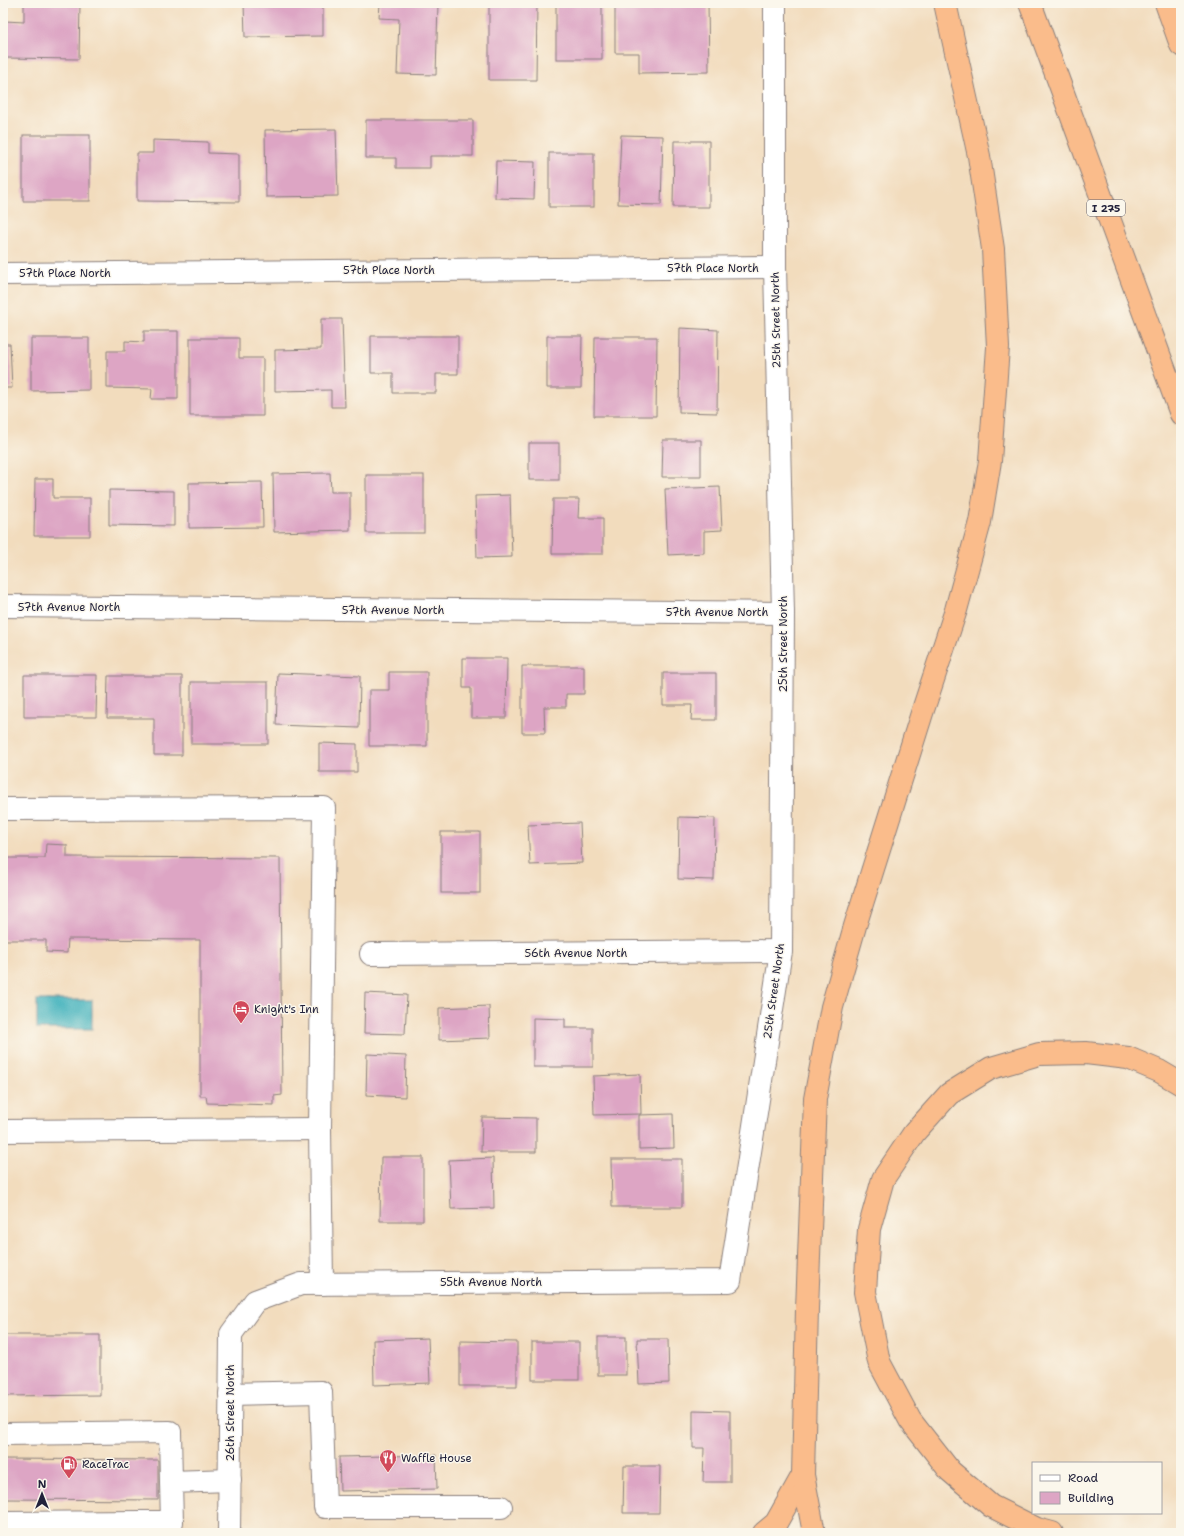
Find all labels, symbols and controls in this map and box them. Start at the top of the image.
road number: I 275 [1087,200,1125,216]
street label: 57th Place North [667,261,759,276]
street label: 57th Place North [343,263,435,278]
street label: 57th Place North [19,266,111,281]
street label: 25th Street North [768,271,784,368]
street label: 25th Street North [776,596,791,692]
street label: 57th Avenue North [18,600,120,615]
street label: 57th Avenue North [342,603,444,618]
street label: 57th Avenue North [666,605,768,620]
street label: 25th Street North [760,942,788,1040]
street label: 56th Avenue North [525,946,628,961]
hotel icon: Knight's Inn [231,999,251,1024]
place label: Knight's Inn [254,1002,319,1017]
street label: 55th Avenue North [440,1275,542,1290]
street label: 26th Street North [223,1364,238,1462]
restaurant icon: Waffle House [378,1448,398,1473]
place label: Waffle House [401,1451,472,1466]
fuel station icon: RaceTrac [59,1454,79,1479]
place label: RaceTrac [82,1457,130,1472]
legend [1032,1462,1162,1514]
text: Road [1068,1470,1099,1486]
north arrow [22,1474,62,1514]
text: N [38,1477,47,1492]
text: Building [1068,1490,1114,1506]

